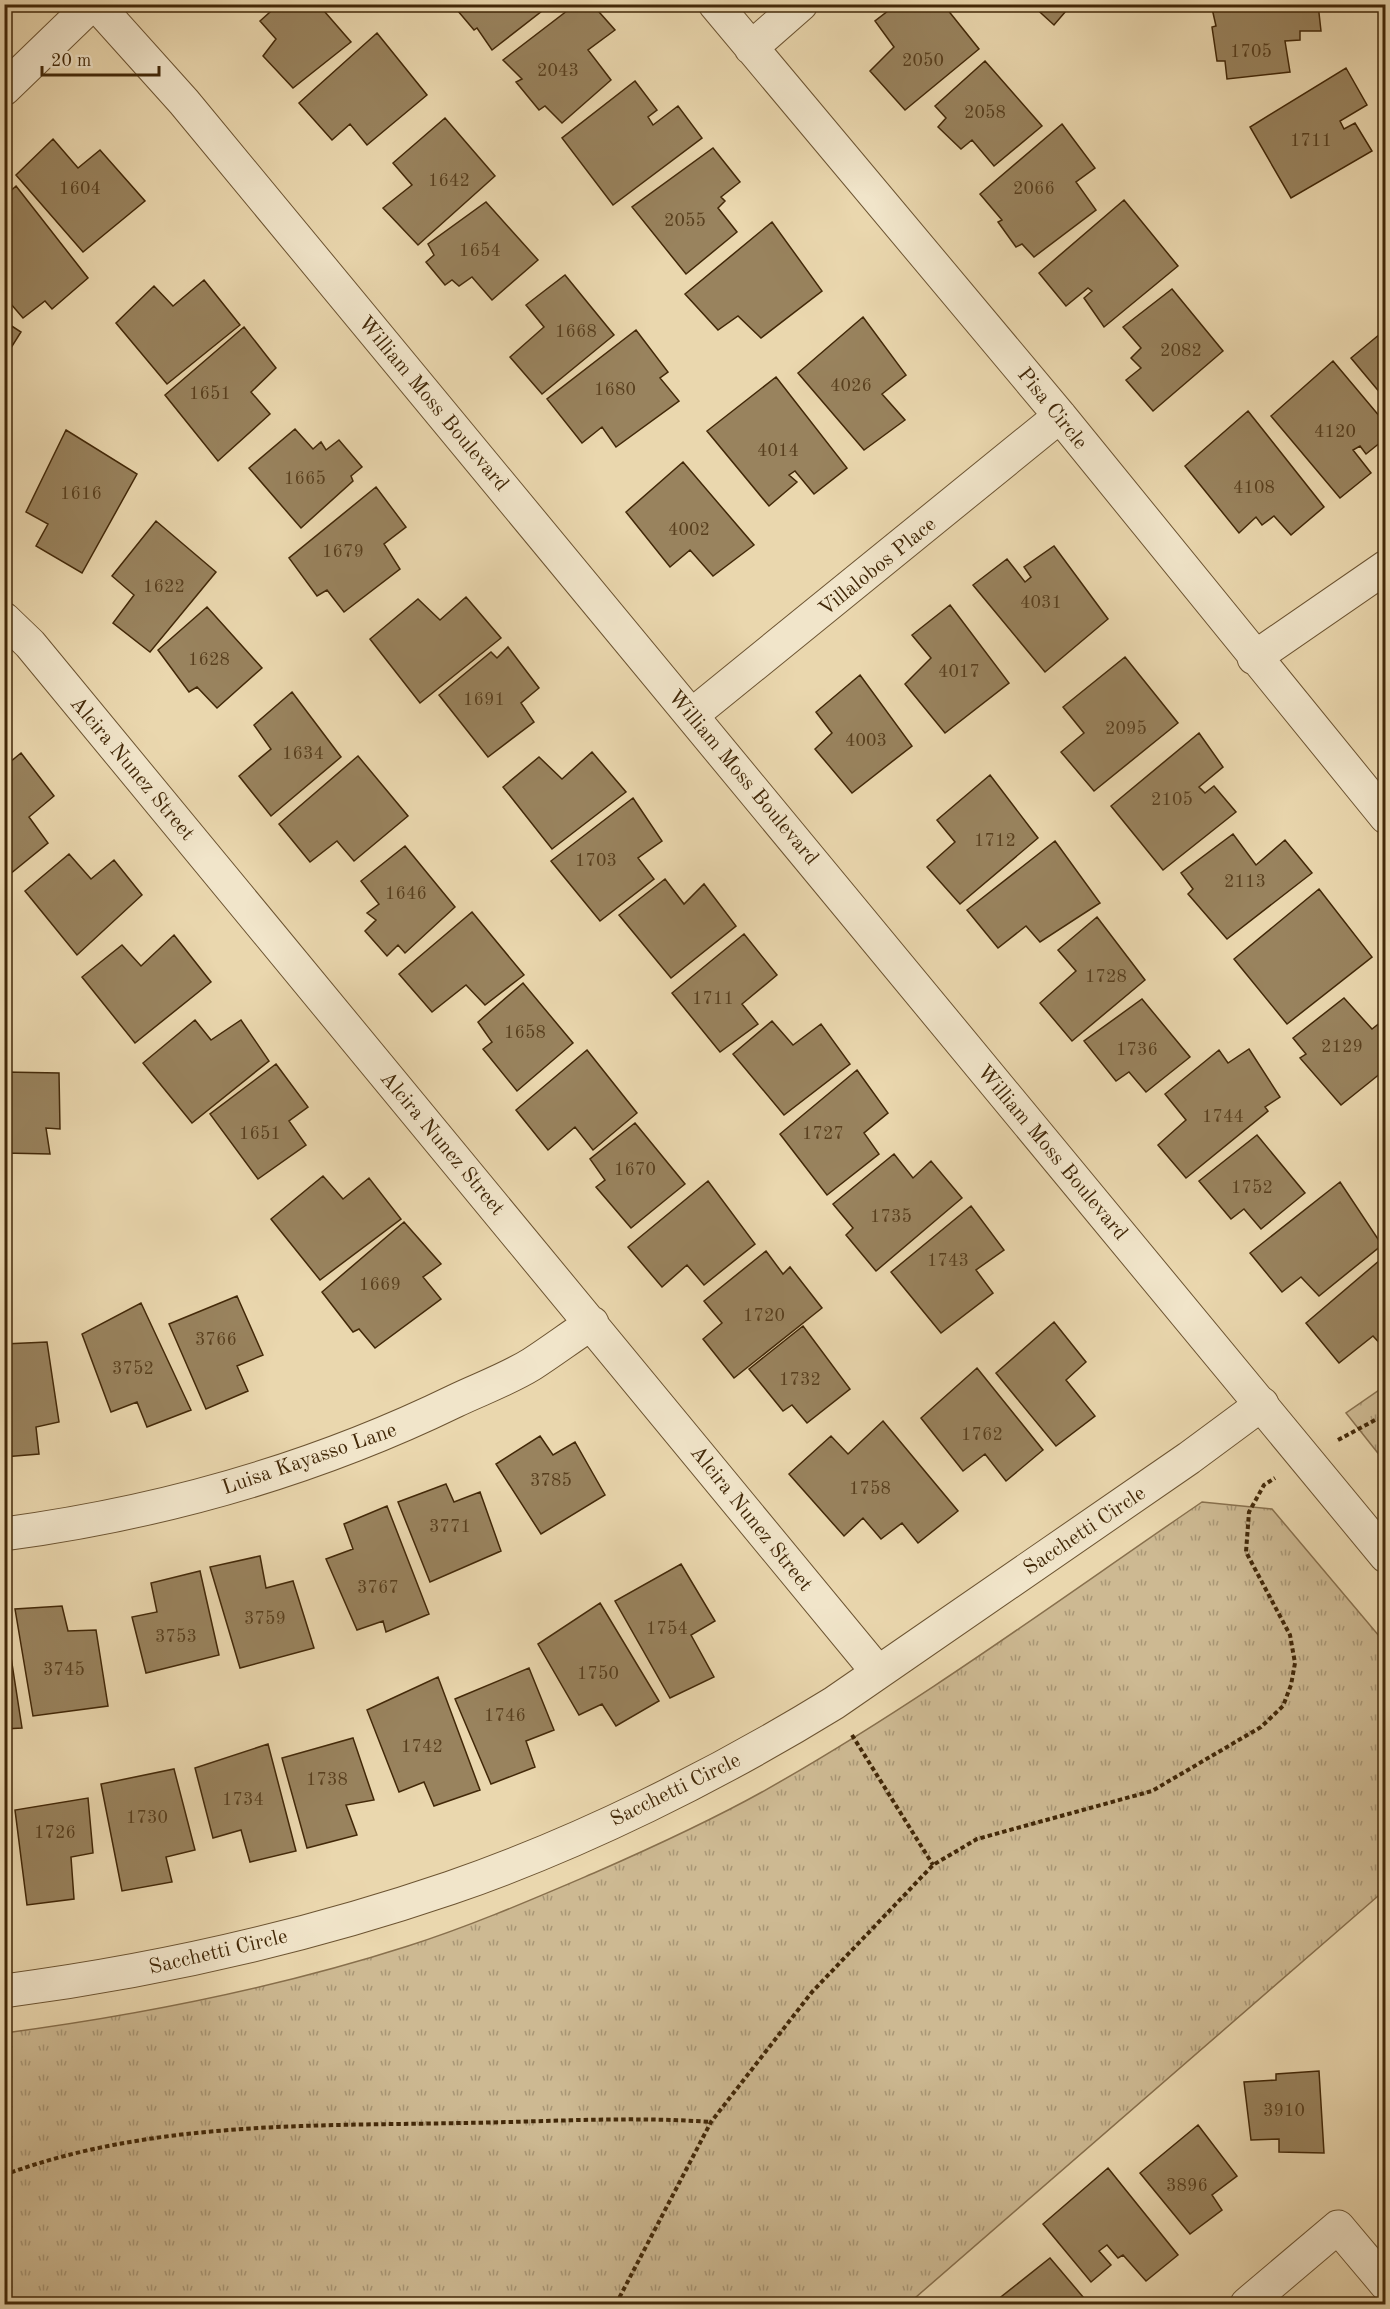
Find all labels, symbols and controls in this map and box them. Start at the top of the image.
scale bar [42,39,159,77]
house number: 1705 [1230,43,1272,61]
text: 20 m [51,52,91,70]
house number: 2050 [902,52,944,70]
house number: 2043 [537,62,579,80]
house number: 2058 [964,104,1006,122]
house number: 1711 [1290,132,1332,150]
house number: 1642 [428,172,470,190]
house number: 1604 [59,180,101,198]
house number: 2066 [1013,180,1055,198]
house number: 2055 [664,212,706,230]
house number: 1654 [459,242,501,260]
street label: William Moss Boulevard [354,313,512,495]
house number: 1668 [555,323,597,341]
house number: 2082 [1160,342,1202,360]
street label: Pisa Circle [1013,364,1091,454]
house number: 4026 [830,377,872,395]
house number: 1680 [594,381,636,399]
house number: 1651 [189,385,231,403]
house number: 4120 [1314,423,1356,441]
house number: 4014 [757,442,799,460]
house number: 1665 [284,470,326,488]
house number: 4108 [1233,479,1275,497]
house number: 1616 [60,485,102,503]
street label: Villalobos Place [815,514,941,621]
house number: 4002 [668,521,710,539]
house number: 1679 [322,543,364,561]
house number: 1622 [143,578,185,596]
house number: 4031 [1020,594,1062,612]
house number: 1628 [188,651,230,669]
house number: 4017 [938,663,980,681]
street label: William Moss Boulevard [664,687,822,869]
house number: 1691 [463,691,505,709]
street label: Alcira Nunez Street [66,693,198,845]
house number: 2095 [1105,720,1147,738]
house number: 4003 [845,732,887,750]
house number: 1634 [282,745,324,763]
house number: 2105 [1151,791,1193,809]
house number: 1712 [974,832,1016,850]
house number: 1703 [575,852,617,870]
house number: 2113 [1224,873,1266,891]
house number: 1646 [385,885,427,903]
house number: 1728 [1085,968,1127,986]
house number: 1711 [692,990,734,1008]
house number: 1658 [504,1024,546,1042]
house number: 2129 [1321,1038,1363,1056]
house number: 1736 [1116,1041,1158,1059]
street label: William Moss Boulevard [973,1062,1131,1244]
street label: Alcira Nunez Street [376,1068,508,1220]
house number: 1744 [1202,1108,1244,1126]
house number: 1651 [239,1125,281,1143]
house number: 1727 [802,1125,844,1143]
house number: 1670 [614,1161,656,1179]
house number: 1752 [1231,1179,1273,1197]
house number: 1735 [870,1208,912,1226]
house number: 1743 [927,1252,969,1270]
house number: 1669 [359,1276,401,1294]
house number: 1720 [743,1307,785,1325]
house number: 3766 [195,1331,237,1349]
house number: 3752 [112,1360,154,1378]
house number: 1732 [779,1371,821,1389]
street label: Luisa Kayasso Lane [220,1420,399,1499]
house number: 1762 [961,1426,1003,1444]
street label: Alcira Nunez Street [686,1442,816,1596]
house number: 3785 [530,1472,572,1490]
house number: 1758 [849,1480,891,1498]
street label: Sacchetti Circle [1020,1483,1150,1580]
house number: 3771 [429,1518,471,1536]
house number: 3767 [357,1579,399,1597]
house number: 3759 [244,1610,286,1628]
house number: 1754 [646,1620,688,1638]
house number: 3753 [155,1628,197,1646]
house number: 3745 [43,1661,85,1679]
house number: 1750 [577,1665,619,1683]
house number: 1746 [484,1707,526,1725]
house number: 1742 [401,1738,443,1756]
street label: Sacchetti Circle [607,1750,744,1831]
house number: 1738 [306,1771,348,1789]
house number: 1734 [222,1791,264,1809]
house number: 1730 [126,1809,168,1827]
house number: 1726 [34,1824,76,1842]
street label: Sacchetti Circle [147,1926,290,1979]
house number: 3910 [1263,2102,1305,2120]
house number: 3896 [1166,2177,1208,2195]

